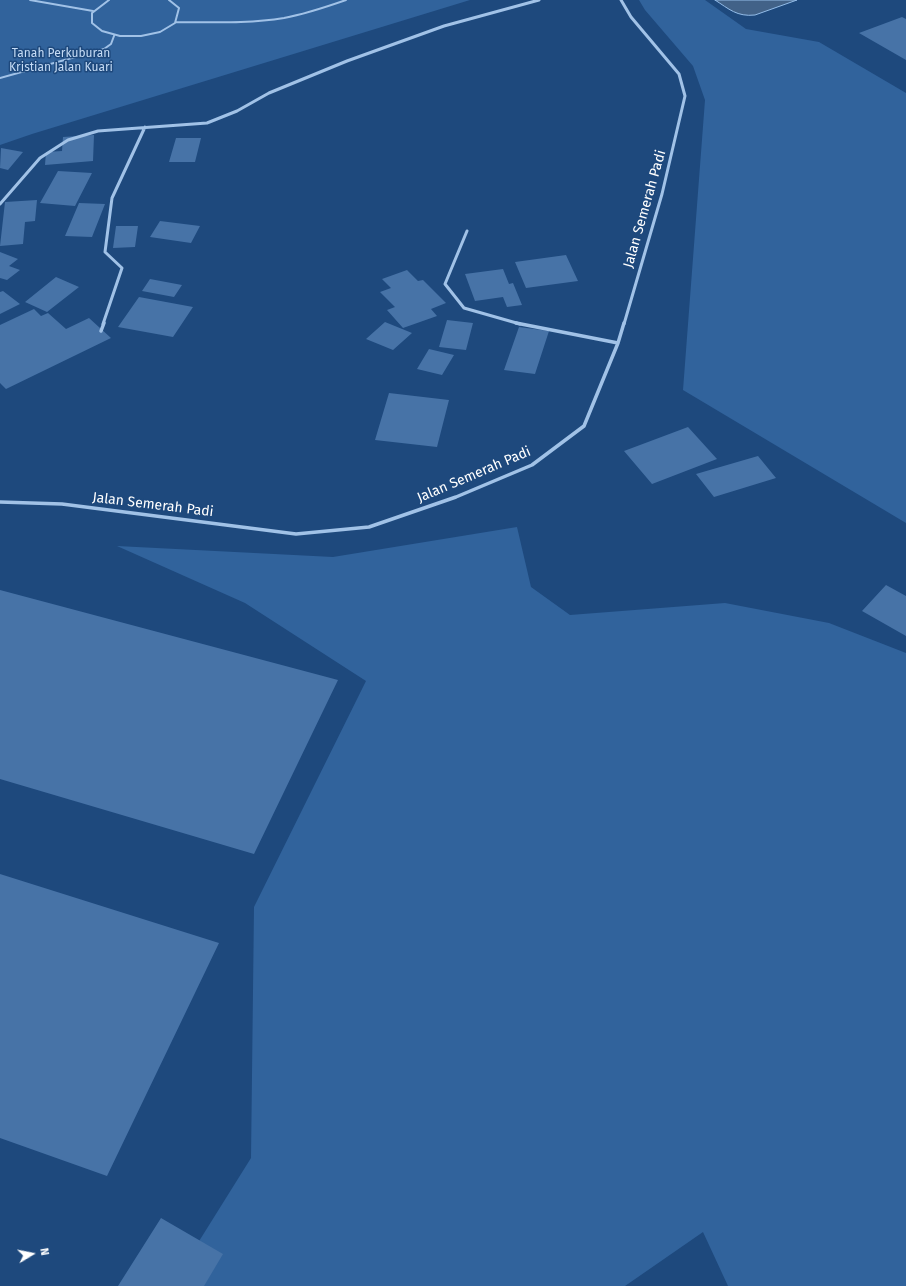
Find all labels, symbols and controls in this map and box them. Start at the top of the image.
park label: Tanah Perkuburan Kristian Jalan Kuari [9,47,113,75]
street label: Jalan Semerah Padi [620,148,670,270]
street label: Jalan Semerah Padi [415,443,533,507]
street label: Jalan Semerah Padi [91,489,215,521]
north arrow [12,1234,52,1274]
text: N [37,1247,51,1257]

